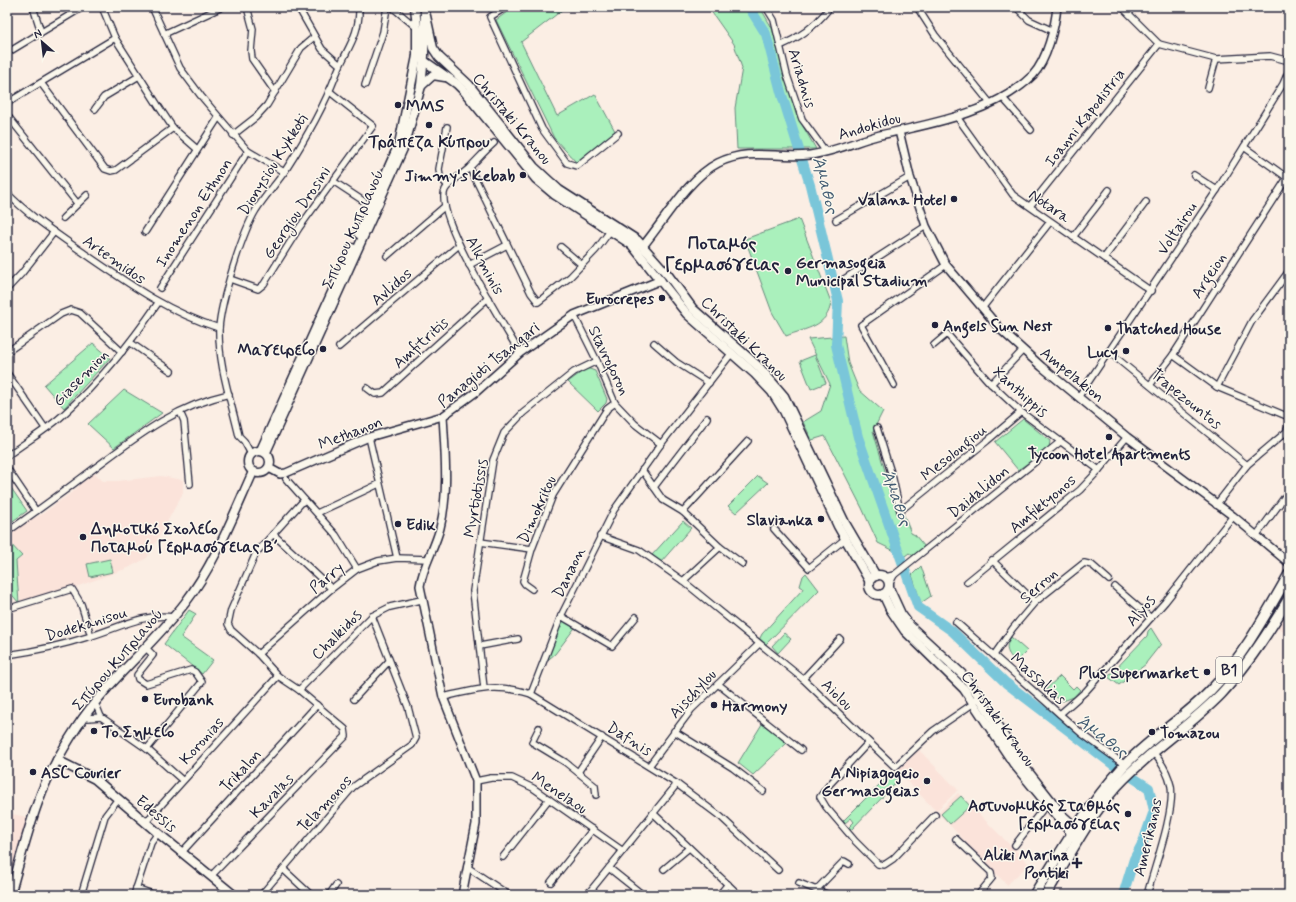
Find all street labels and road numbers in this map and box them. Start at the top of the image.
street label: Ariadnis [783,46,821,111]
street label: Ioanni Kapodistria [1040,64,1130,172]
street label: Christaki Kranou [467,69,556,169]
street label: Andokidou [836,107,903,145]
street label: Dionysiou Kykkoti [234,110,313,220]
street label: Inomenon Ethnon [151,154,237,271]
street label: Georgiou Drosini [258,162,337,264]
street label: Σπύρου Κυπριανού [318,166,389,293]
street label: Notara [1024,184,1074,228]
street label: Voltairou [1152,198,1202,259]
street label: Artemidos [78,231,150,290]
street label: Alkminis [461,233,509,299]
street label: Argeion [1187,249,1233,303]
street label: Avlidos [367,263,417,311]
street label: Christaki Kranou [696,292,792,386]
street label: Amfitritis [389,313,453,374]
street label: Panagioti Tsangari [434,317,545,414]
street label: Stavroforon [581,322,635,400]
street label: Ampelakion [1036,343,1109,408]
street label: Giasemion [48,345,114,411]
street label: Xanthippis [988,362,1052,423]
street label: Trapezountos [1146,364,1226,434]
street label: Methanon [315,412,386,455]
street label: Mesolongiou [916,420,992,487]
street label: Myrtiotissis [459,457,494,539]
street label: Daidalidon [944,461,1014,523]
street label: Amfiktyonos [1005,470,1081,538]
street label: Dimokritou [513,472,562,547]
street label: Danaon [548,543,591,602]
street label: Parry [305,558,349,599]
street label: Serron [1016,564,1062,609]
street label: Alyos [1122,591,1161,631]
street label: Dodekanisou [43,602,130,647]
street label: Σπύρου Κυπριανού [68,604,168,716]
street label: Chalkidos [307,605,367,665]
street label: Massalias [1006,648,1070,710]
road number: B1 [1216,657,1242,683]
street label: Aischylou [665,665,722,723]
street label: Christaki Kranou [956,667,1040,771]
street label: Aiolou [816,675,857,715]
street label: Koronias [175,713,229,769]
street label: Dafnis [603,717,656,761]
street label: Trikalon [216,745,267,797]
street label: Menelaou [527,767,591,819]
street label: Kavalas [245,769,299,823]
street label: Telamonos [293,771,357,837]
street label: Edessis [131,791,181,838]
street label: Amerikanas [1129,796,1168,879]

